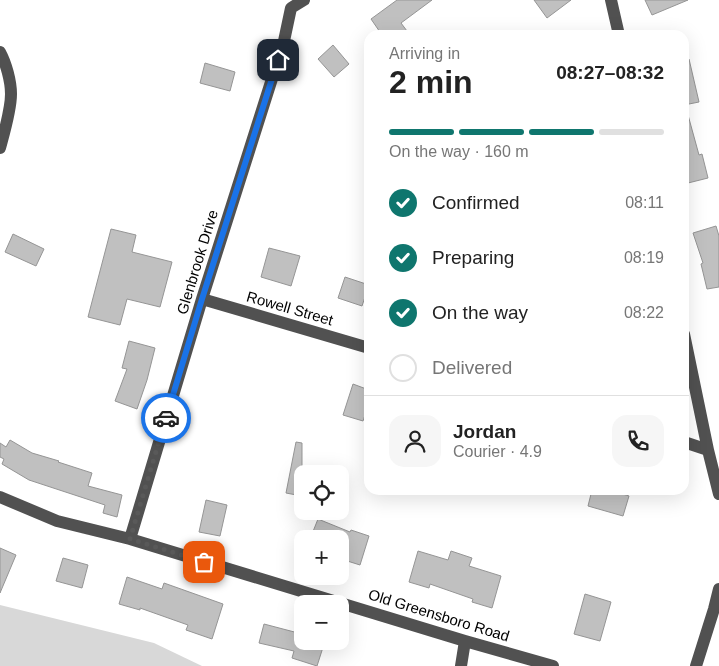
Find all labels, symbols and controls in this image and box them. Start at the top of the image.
pin [257,39,299,81]
text: Arriving in [389,45,460,62]
icon: home [264,46,292,74]
text: 08:27–08:32 [556,62,664,83]
text: 2 min [389,64,473,100]
text: On the way · 160 m [389,143,529,160]
icon: check [389,189,417,217]
text: Confirmed [432,192,520,213]
text: 08:11 [625,194,664,211]
street label: Glenbrook Drive [173,208,221,316]
icon: check [389,244,417,272]
text: Preparing [432,247,514,268]
text: 08:19 [624,249,664,266]
street label: Rowell Street [245,288,336,329]
icon: check [389,299,417,327]
text: On the way [432,302,528,323]
text: 08:22 [624,304,664,321]
text: Delivered [432,357,512,378]
courier [141,393,191,443]
icon: car [152,404,180,432]
button: person [389,415,441,467]
button: phone [612,415,664,467]
text: Jordan [453,421,516,442]
text: Courier · 4.9 [453,443,542,460]
map controls [294,465,349,650]
button: locate [294,465,349,520]
button: + [294,530,349,585]
pin [183,541,225,583]
icon: bag [190,548,218,576]
street label: Old Greensboro Road [366,585,512,645]
button: − [294,595,349,650]

